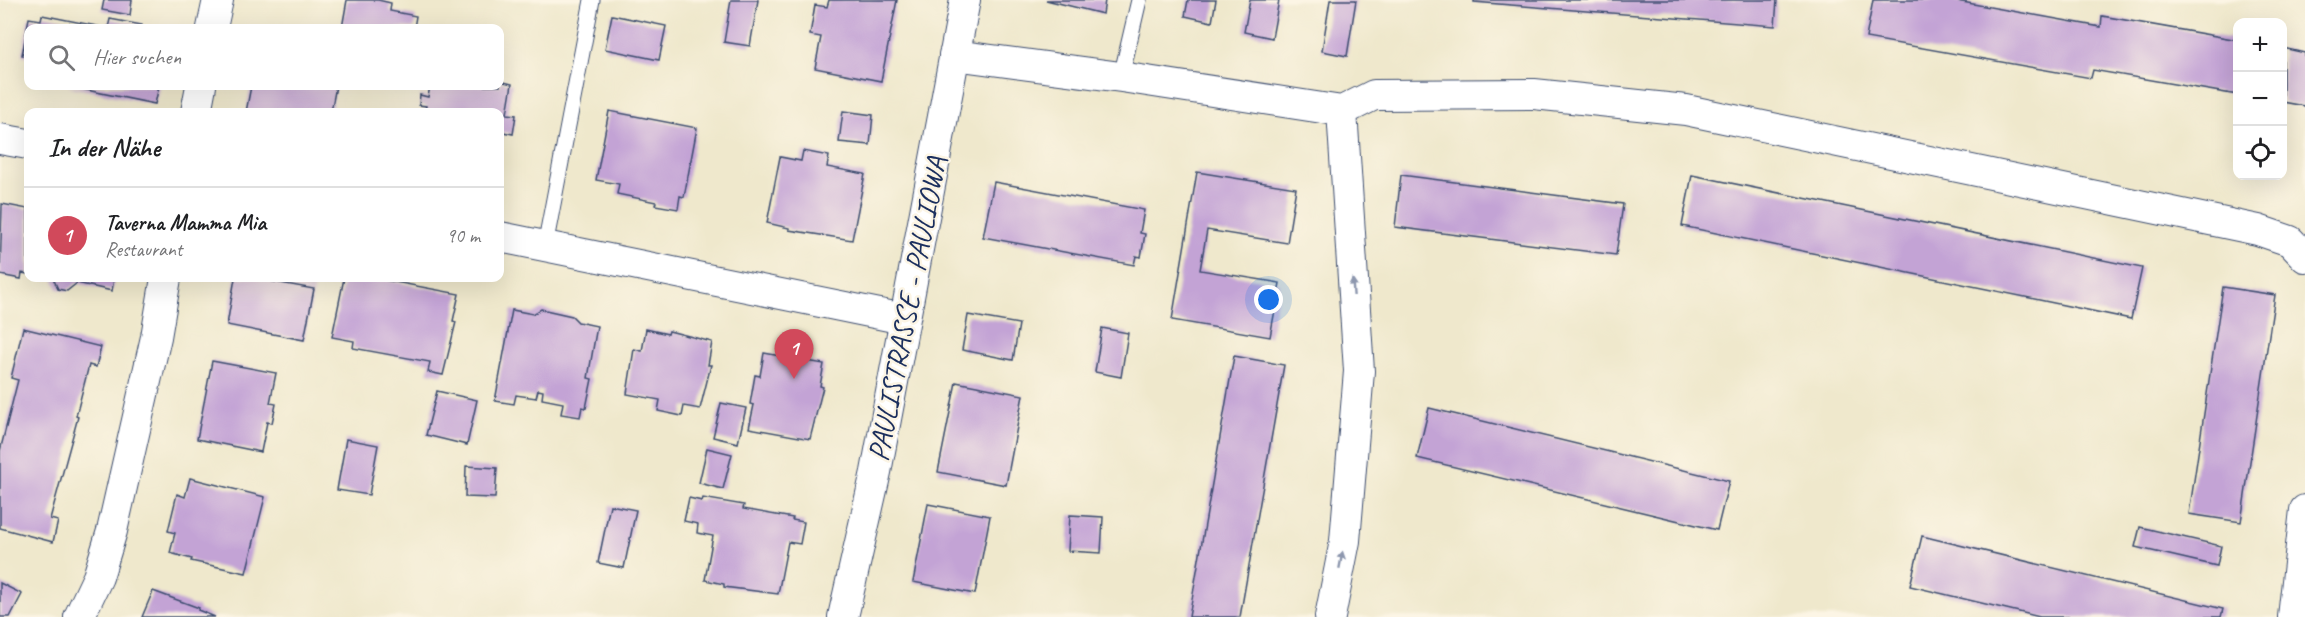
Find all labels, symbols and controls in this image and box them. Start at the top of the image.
map controls [2233,18,2287,180]
button: + [2233,18,2287,72]
search box [24,24,504,90]
icon: search [45,41,78,74]
text: Hier suchen [93,43,181,71]
button: − [2233,72,2287,126]
button: locate [2233,126,2287,180]
text: In der Nähe [48,131,160,164]
street label: PAULISTRASSE - PAULIOWA [859,153,955,464]
text: Taverna Mamma Mia [105,209,266,237]
text: 1 [63,223,72,248]
text: 90 m [446,223,480,248]
text: Restaurant [105,237,182,262]
one-way arrow [1349,278,1358,297]
your location [1254,285,1283,314]
pin: 1 [774,330,814,379]
one-way arrow [1337,550,1346,569]

